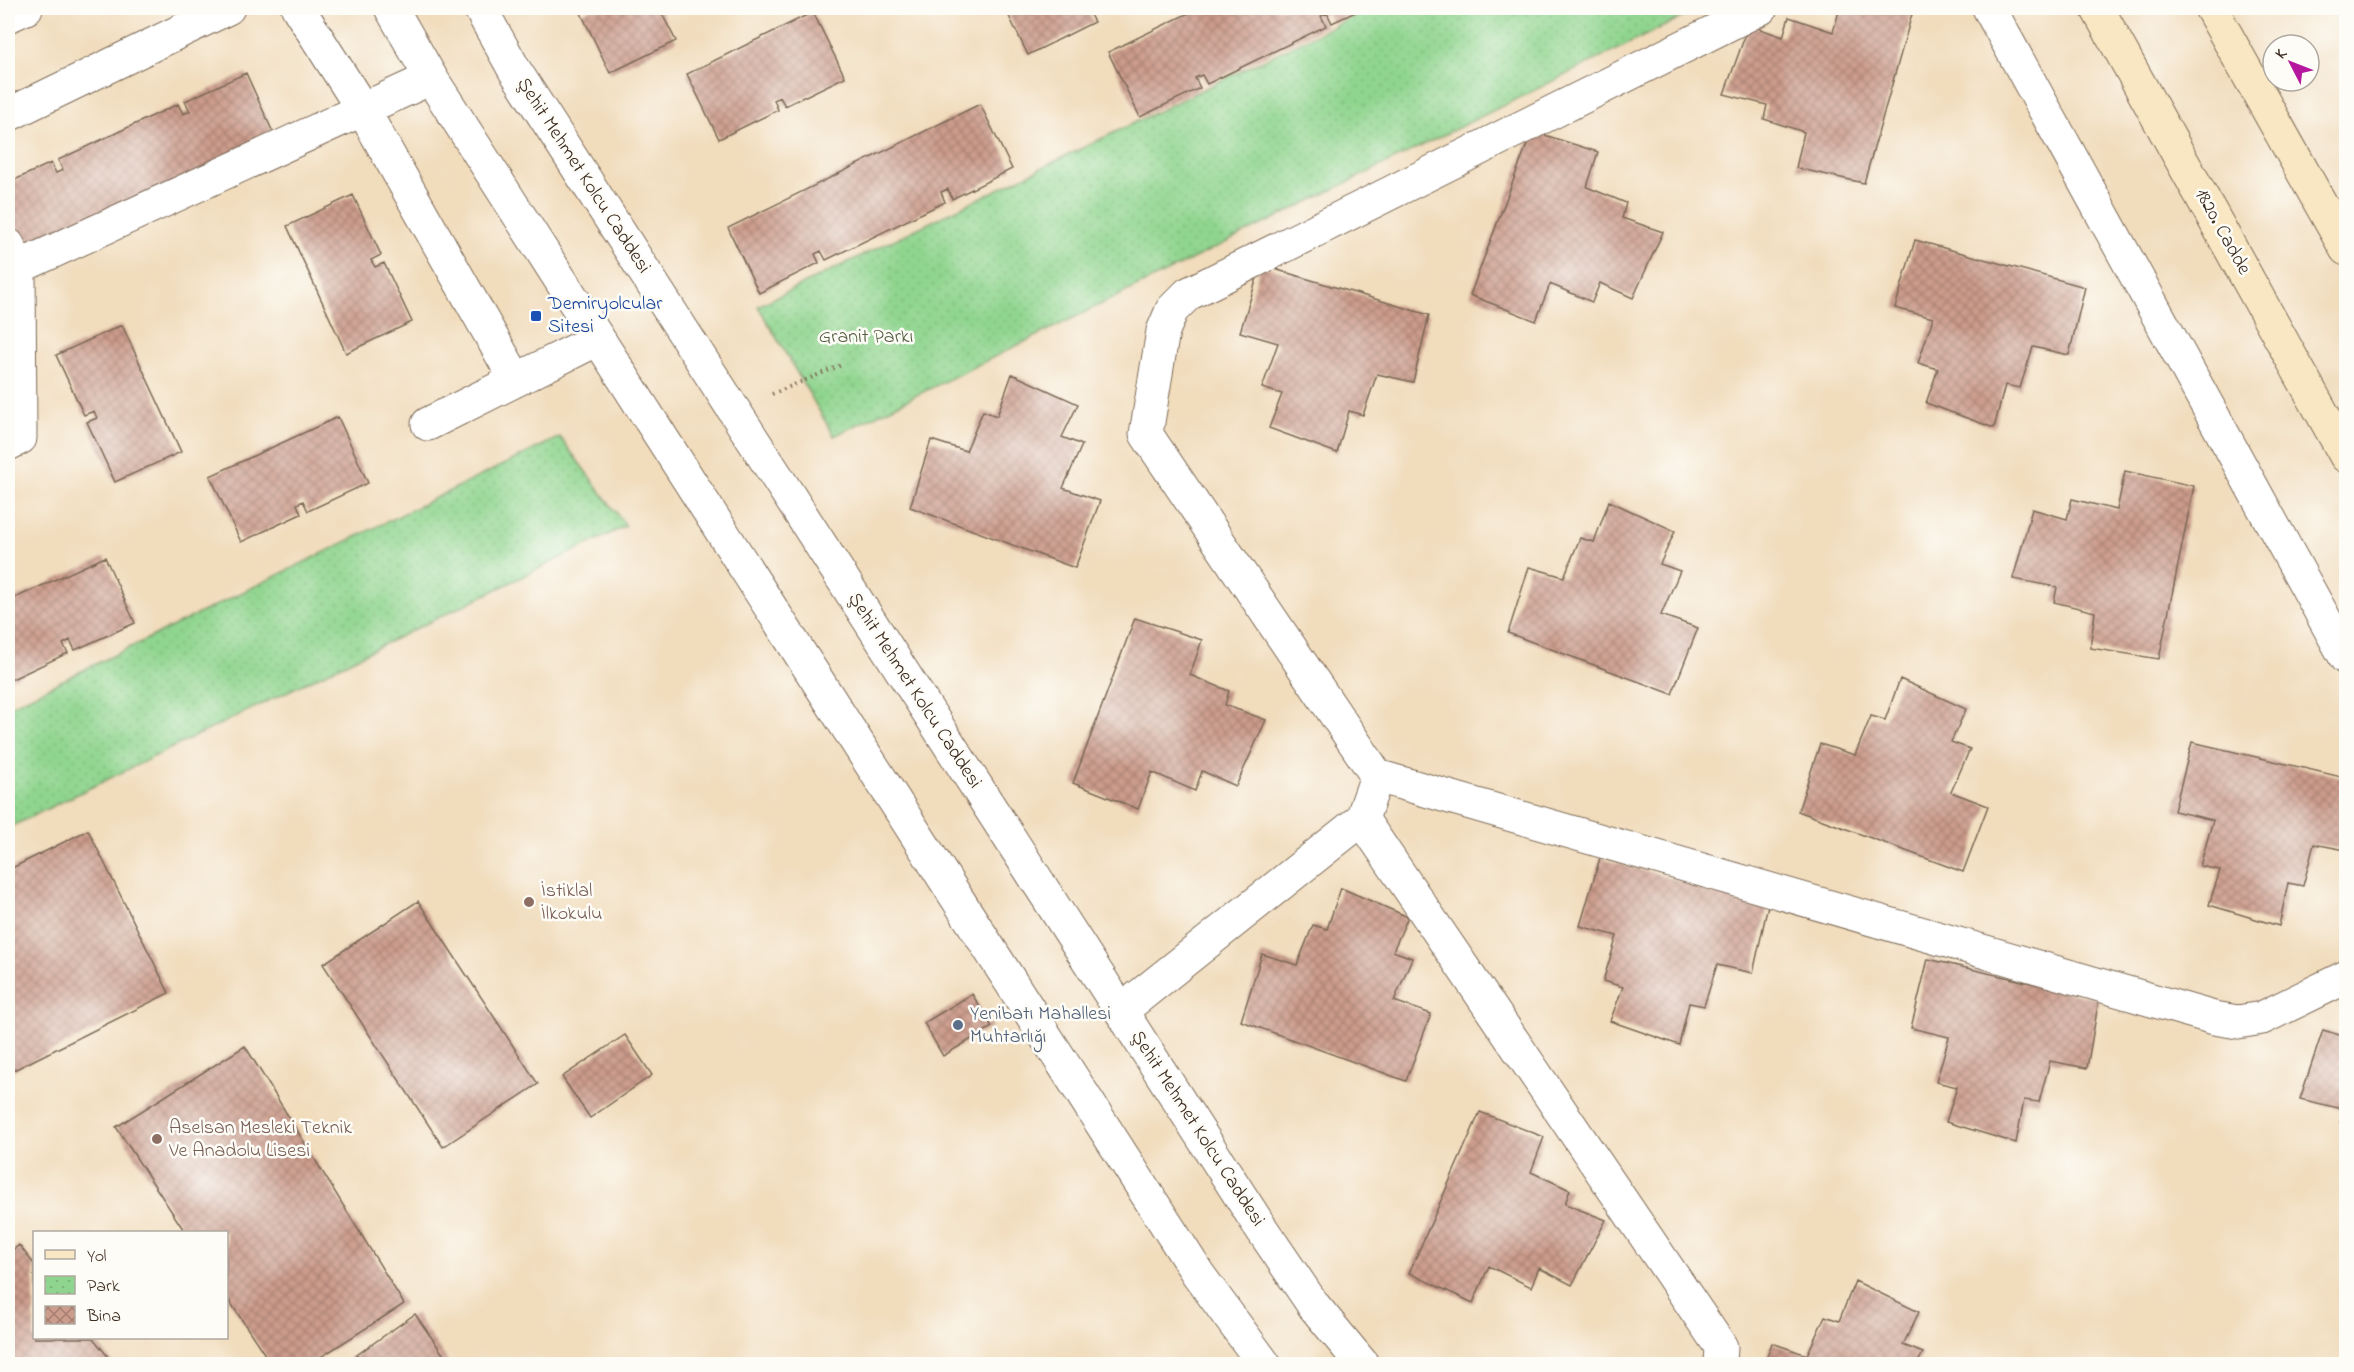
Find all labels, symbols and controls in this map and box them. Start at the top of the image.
north arrow [2261,33,2321,93]
text: K [2270,42,2294,65]
street label: Şehit Mehmet Kolcu Caddesi [509,72,657,280]
street label: 1820. Cadde [2186,184,2258,280]
place label: Demiryolcular Sitesi [547,290,663,342]
marker: Demiryolcular Sitesi [529,309,543,323]
park label: Granit Parkı [819,323,913,352]
street label: Şehit Mehmet Kolcu Caddesi [840,587,988,795]
place label: İstiklal İlkokulu [541,877,603,929]
marker: İstiklal İlkokulu [522,895,536,909]
place label: Yenibatı Mahallesi Muhtarlığı [970,1000,1111,1053]
marker: Yenibatı Mahallesi Muhtarlığı [951,1018,965,1032]
street label: Şehit Mehmet Kolcu Caddesi [1123,1025,1271,1233]
place label: Aselsan Mesleki Teknik Ve Anadolu Lisesi [168,1114,352,1166]
marker: Aselsan Mesleki Teknik Ve Anadolu Lisesi [150,1132,164,1146]
legend [33,1231,228,1339]
text: Yol [87,1244,107,1270]
text: Park [87,1274,120,1300]
text: Bina [86,1304,121,1330]

